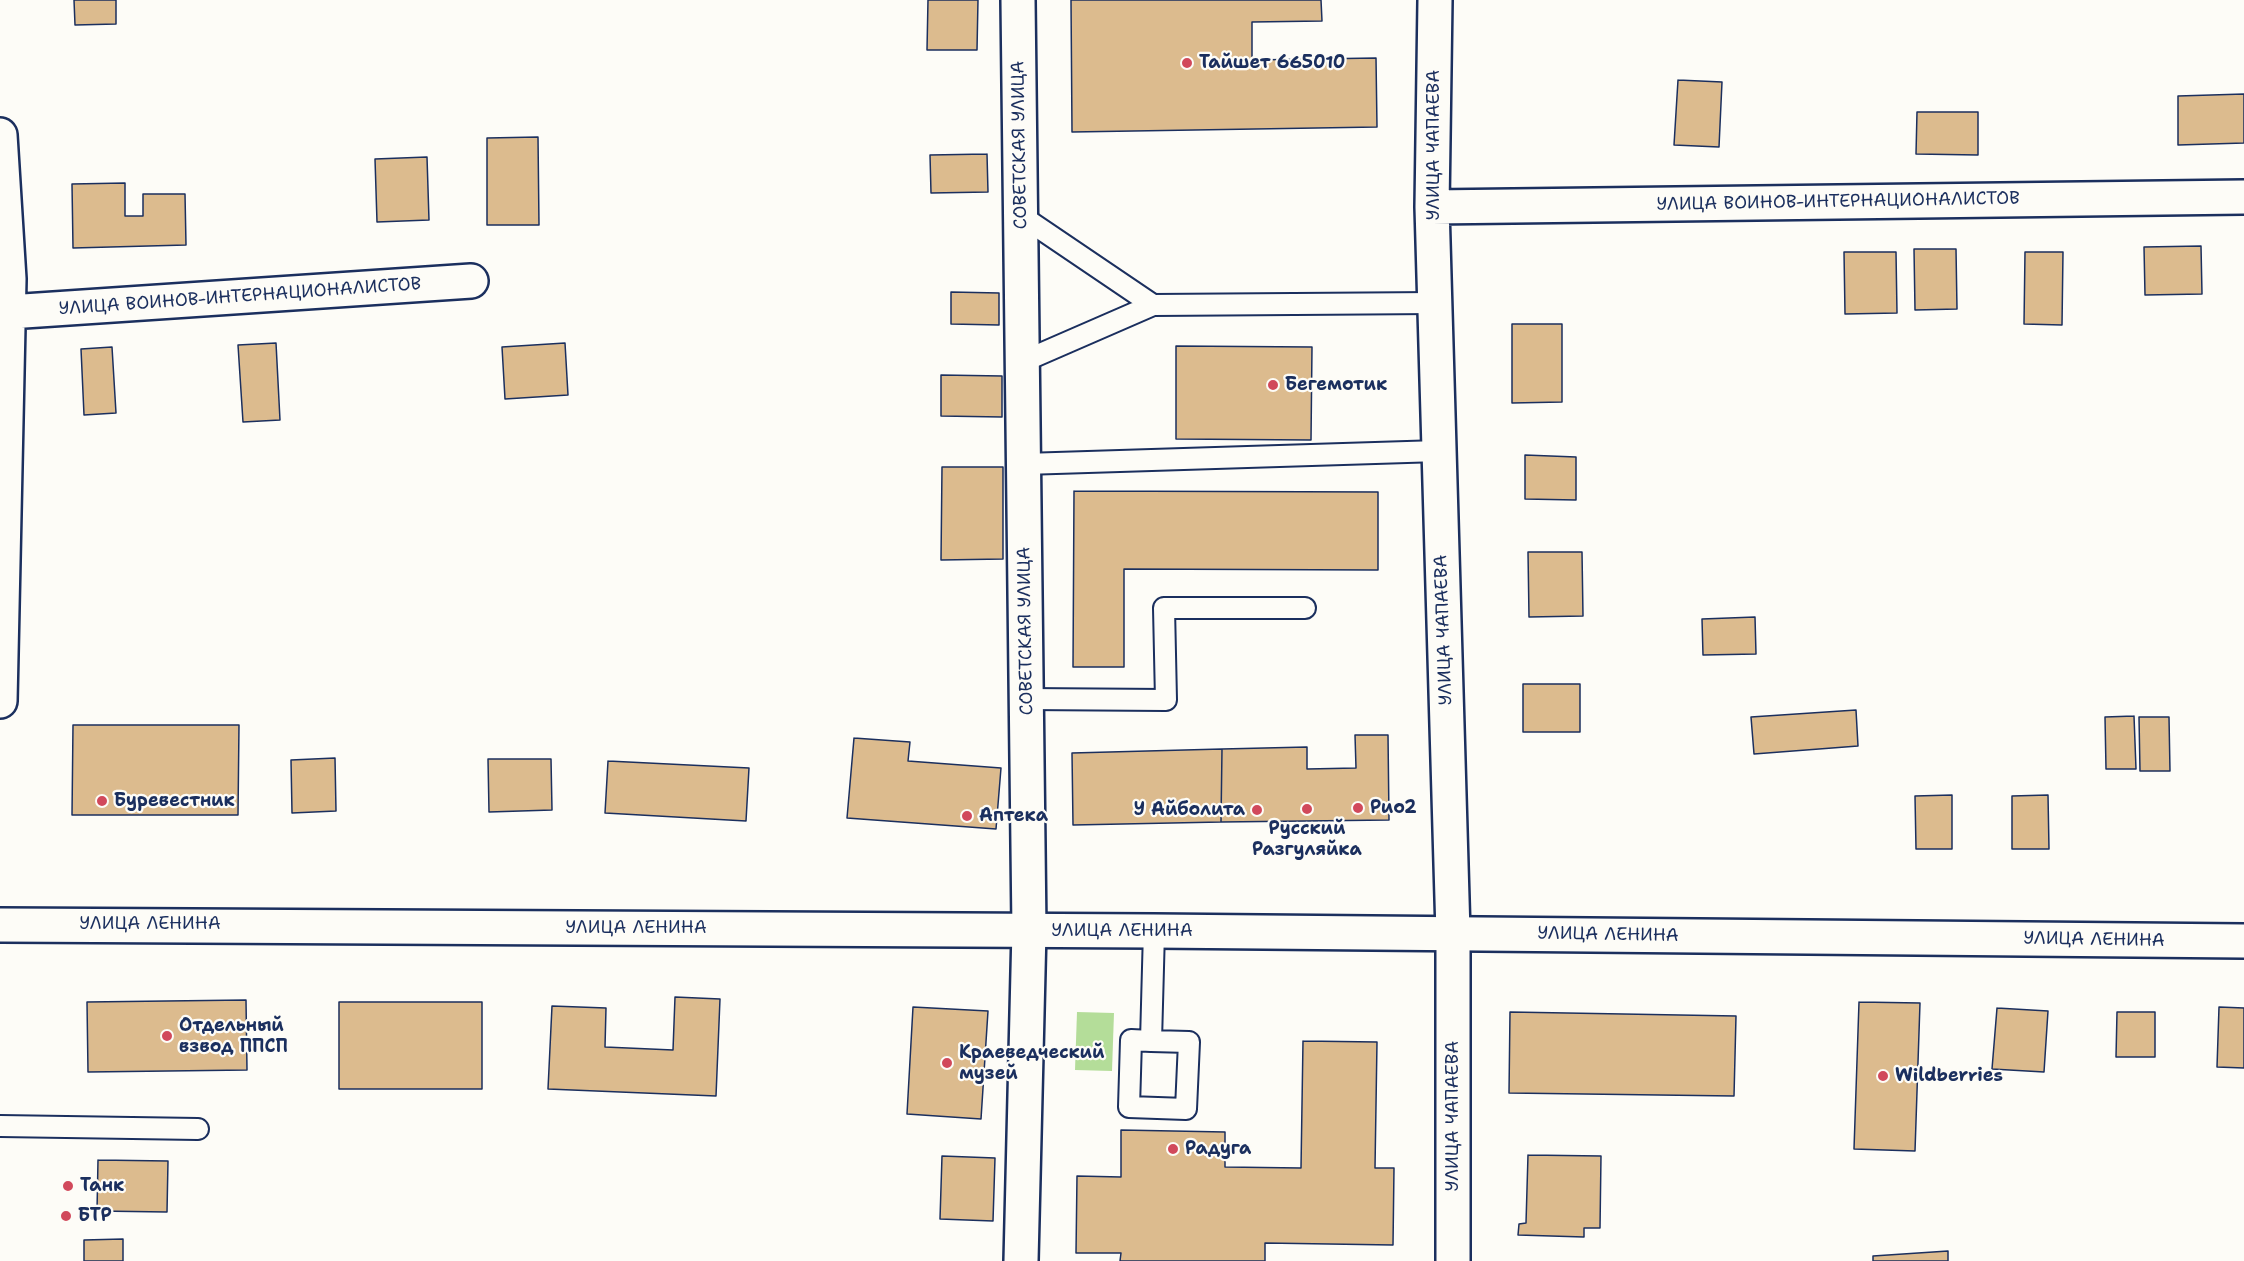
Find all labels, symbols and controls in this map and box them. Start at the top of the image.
place label: Тайшет 665010 [1199,52,1345,74]
marker: Тайшет 665010 [1180,56,1194,70]
street label: СОВЕТСКАЯ УЛИЦА [1008,60,1032,230]
street label: УЛИЦА ЧАПАЕВА [1423,70,1445,220]
street label: УЛИЦА ВОИНОВ-ИНТЕРНАЦИОНАЛИСТОВ [1656,188,2020,216]
street label: УЛИЦА ВОИНОВ-ИНТЕРНАЦИОНАЛИСТОВ [58,274,422,320]
place label: Бегемотик [1285,374,1387,396]
marker: Бегемотик [1266,378,1280,392]
street label: СОВЕТСКАЯ УЛИЦА [1014,546,1038,716]
street label: УЛИЦА ЧАПАЕВА [1431,554,1457,706]
place label: Буревестник [114,790,235,812]
marker: Буревестник [95,794,109,808]
place label: Рио2 [1370,797,1417,819]
place label: У Айболита [1133,799,1245,821]
marker: Рио2 [1351,801,1365,815]
marker: Русский Разгуляйка [1300,802,1314,816]
marker: У Айболита [1250,803,1264,817]
place label: Аптека [979,805,1048,827]
marker: Аптека [960,809,974,823]
place label: Русский Разгуляйка [1252,818,1362,860]
street label: УЛИЦА ЛЕНИНА [79,913,221,935]
street label: УЛИЦА ЛЕНИНА [565,917,707,939]
street label: УЛИЦА ЛЕНИНА [1051,920,1193,942]
street label: УЛИЦА ЛЕНИНА [1537,923,1679,947]
street label: УЛИЦА ЛЕНИНА [2023,928,2165,952]
place label: Отдельный взвод ППСП [179,1015,288,1058]
marker: Отдельный взвод ППСП [160,1029,174,1043]
street label: УЛИЦА ЧАПАЕВА [1442,1041,1464,1191]
place label: Краеведческий музей [959,1042,1104,1084]
marker: Краеведческий музей [940,1056,954,1070]
place label: Wildberries [1895,1065,2003,1087]
marker: Wildberries [1876,1069,1890,1083]
place label: Радуга [1185,1138,1251,1160]
marker: Радуга [1166,1142,1180,1156]
place label: Танк [80,1175,124,1197]
marker: Танк [61,1179,75,1193]
place label: БТР [78,1205,112,1227]
marker: БТР [59,1209,73,1223]

